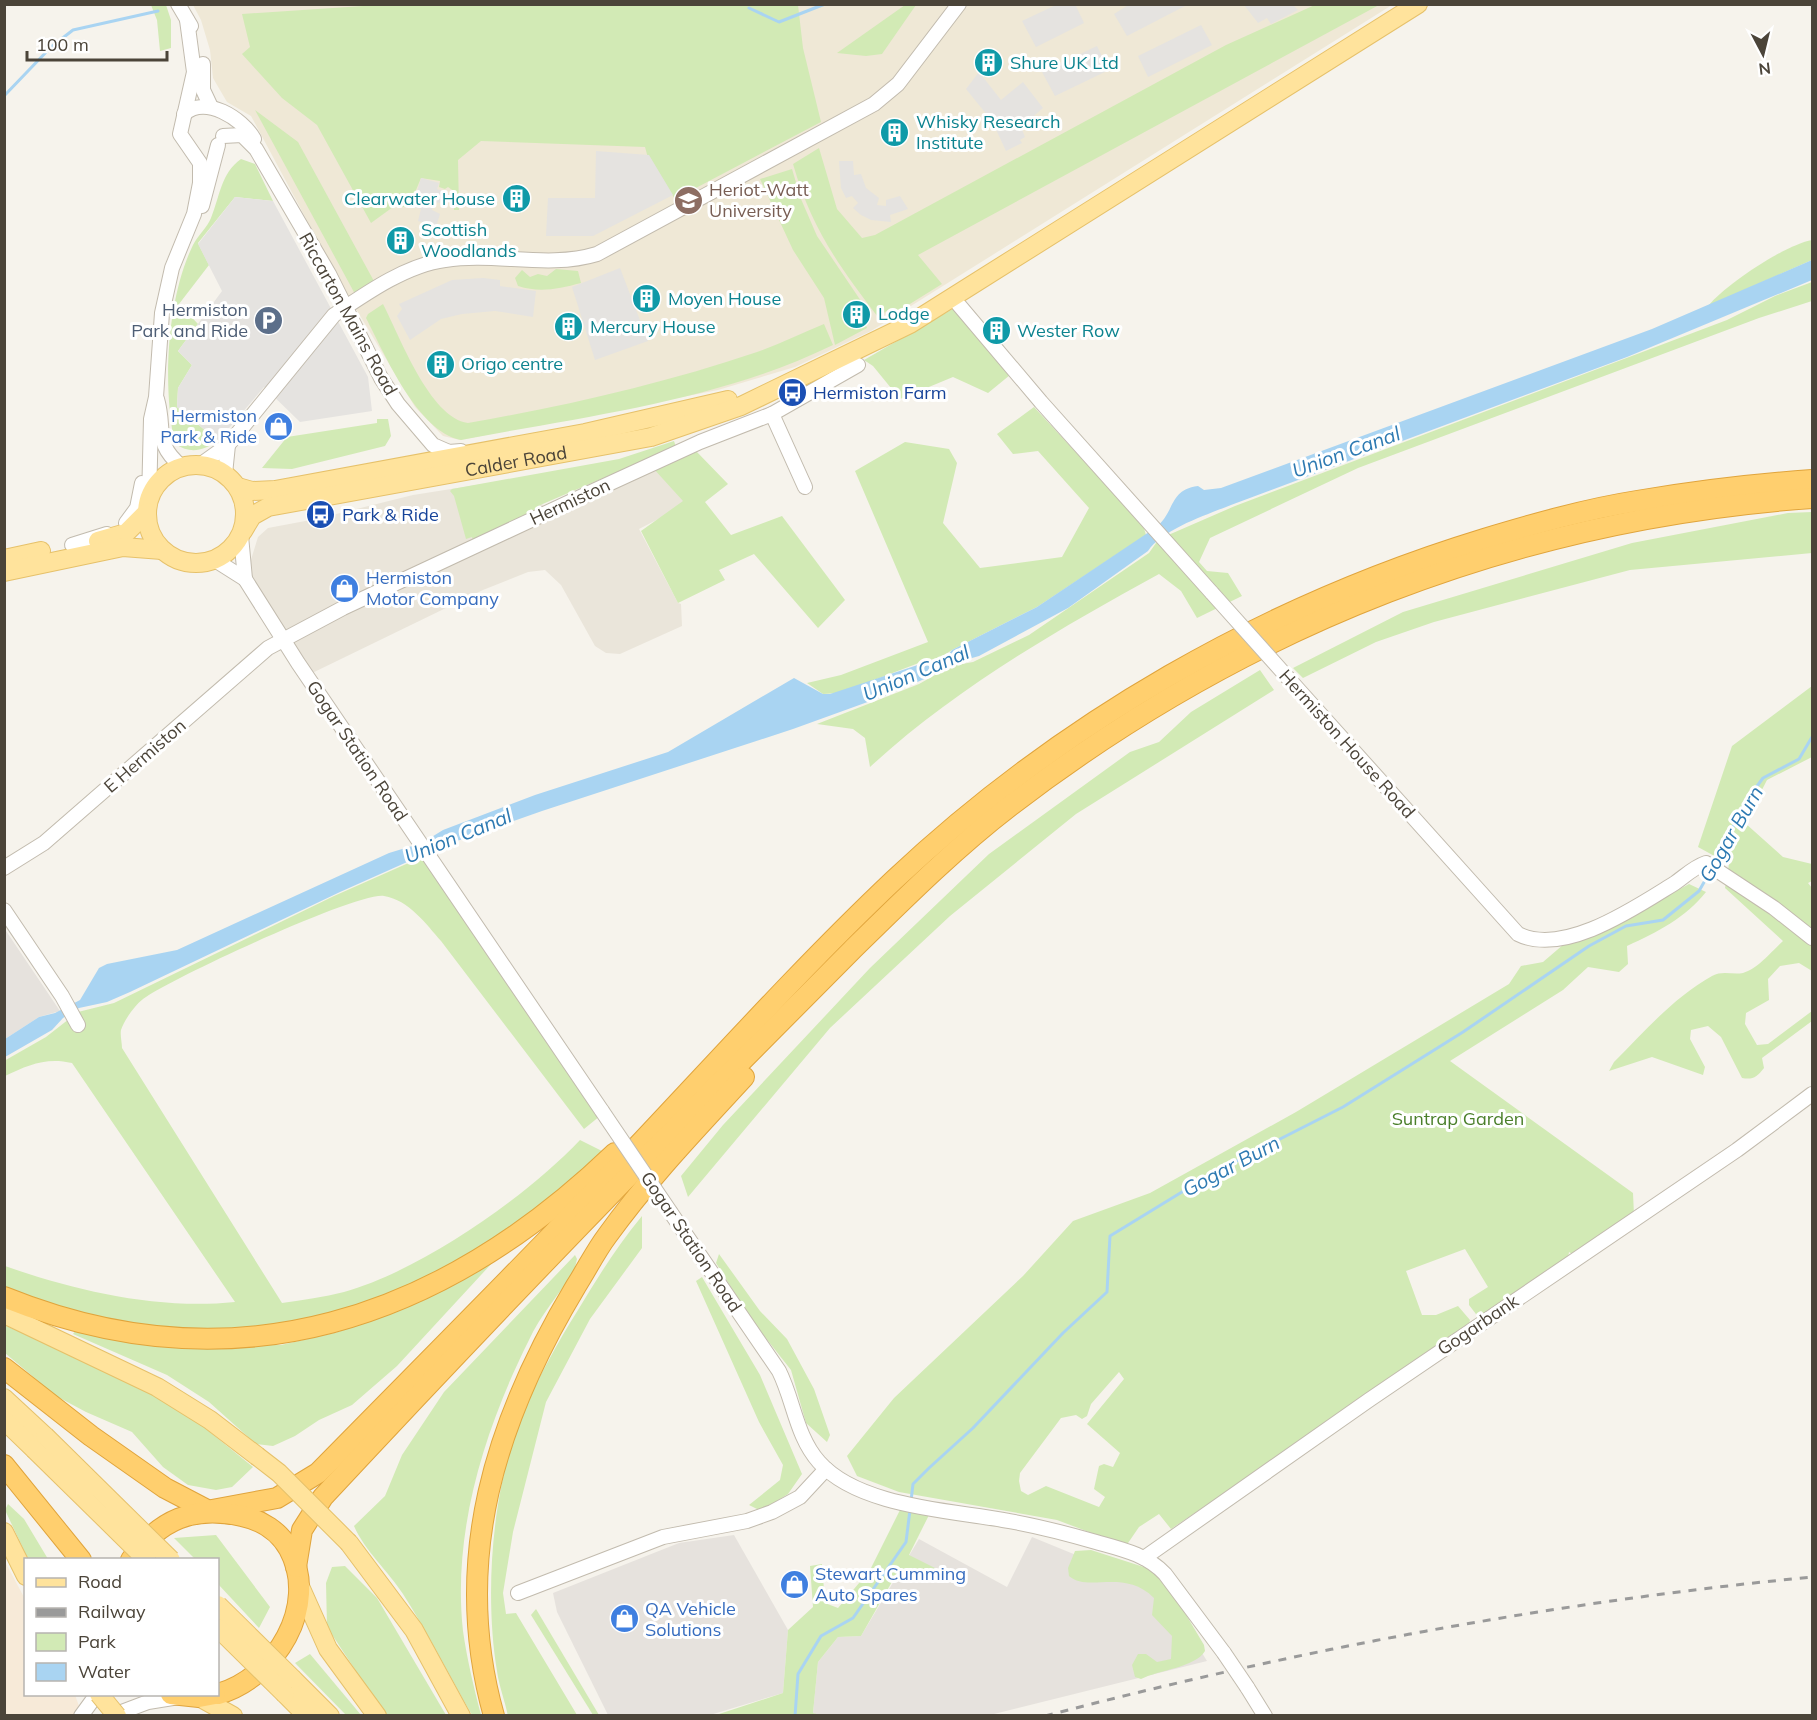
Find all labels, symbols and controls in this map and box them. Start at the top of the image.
scale bar [27,24,166,62]
north arrow [1733,24,1793,84]
text: 100 m [36,33,89,56]
building icon: Shure UK Ltd [973,47,1005,79]
place label: Shure UK Ltd [1010,51,1119,74]
text: N [1758,58,1772,80]
place label: Whisky Research Institute [916,110,1060,154]
building icon: Whisky Research Institute [879,116,911,148]
place label: Heriot-Watt University [709,178,809,222]
building icon: Clearwater House [500,183,532,215]
school or university icon: Heriot-Watt University [672,184,704,216]
place label: Clearwater House [344,187,495,210]
place label: Scottish Woodlands [421,218,517,262]
building icon: Scottish Woodlands [384,224,416,256]
street label: Riccarton Mains Road [294,228,403,399]
building icon: Moyen House [631,283,663,315]
place label: Moyen House [668,287,781,310]
place label: Hermiston Park and Ride [131,298,248,342]
building icon: Lodge [841,298,873,330]
place label: Lodge [878,302,929,325]
parking icon: Hermiston Park and Ride [253,304,285,336]
building icon: Mercury House [553,311,585,343]
place label: Mercury House [590,315,715,338]
building icon: Wester Row [980,315,1012,347]
place label: Wester Row [1017,319,1120,342]
building icon: Origo centre [424,348,456,380]
place label: Origo centre [461,352,563,375]
bus stop icon: Hermiston Farm [776,377,808,409]
place label: Hermiston Farm [813,381,947,404]
place label: Hermiston Park & Ride [160,404,257,448]
shop icon: Hermiston Park & Ride [262,410,294,442]
water label: Union Canal [1288,420,1404,483]
street label: Calder Road [463,441,569,482]
street label: Hermiston [526,473,614,530]
bus stop icon: Park & Ride [305,499,337,531]
place label: Park & Ride [342,503,439,526]
place label: Hermiston Motor Company [366,566,499,610]
shop icon: Hermiston Motor Company [329,572,361,604]
water label: Union Canal [859,639,973,706]
street label: Hermiston House Road [1274,664,1420,823]
street label: Gogar Station Road [302,676,413,825]
street label: E Hermiston [99,714,190,798]
water label: Gogar Burn [1693,781,1768,886]
water label: Union Canal [401,803,515,868]
park label: Suntrap Garden [1392,1107,1524,1130]
water label: Gogar Burn [1178,1129,1284,1202]
street label: Gogar Station Road [636,1167,747,1316]
street label: Gogarbank [1433,1289,1523,1360]
legend [24,1558,219,1696]
place label: Stewart Cumming Auto Spares [815,1562,966,1606]
shop icon: Stewart Cumming Auto Spares [778,1568,810,1600]
text: Road [78,1570,122,1593]
place label: QA Vehicle Solutions [645,1597,736,1641]
text: Railway [78,1600,146,1623]
shop icon: QA Vehicle Solutions [608,1603,640,1635]
text: Park [78,1630,117,1653]
text: Water [78,1660,131,1683]

